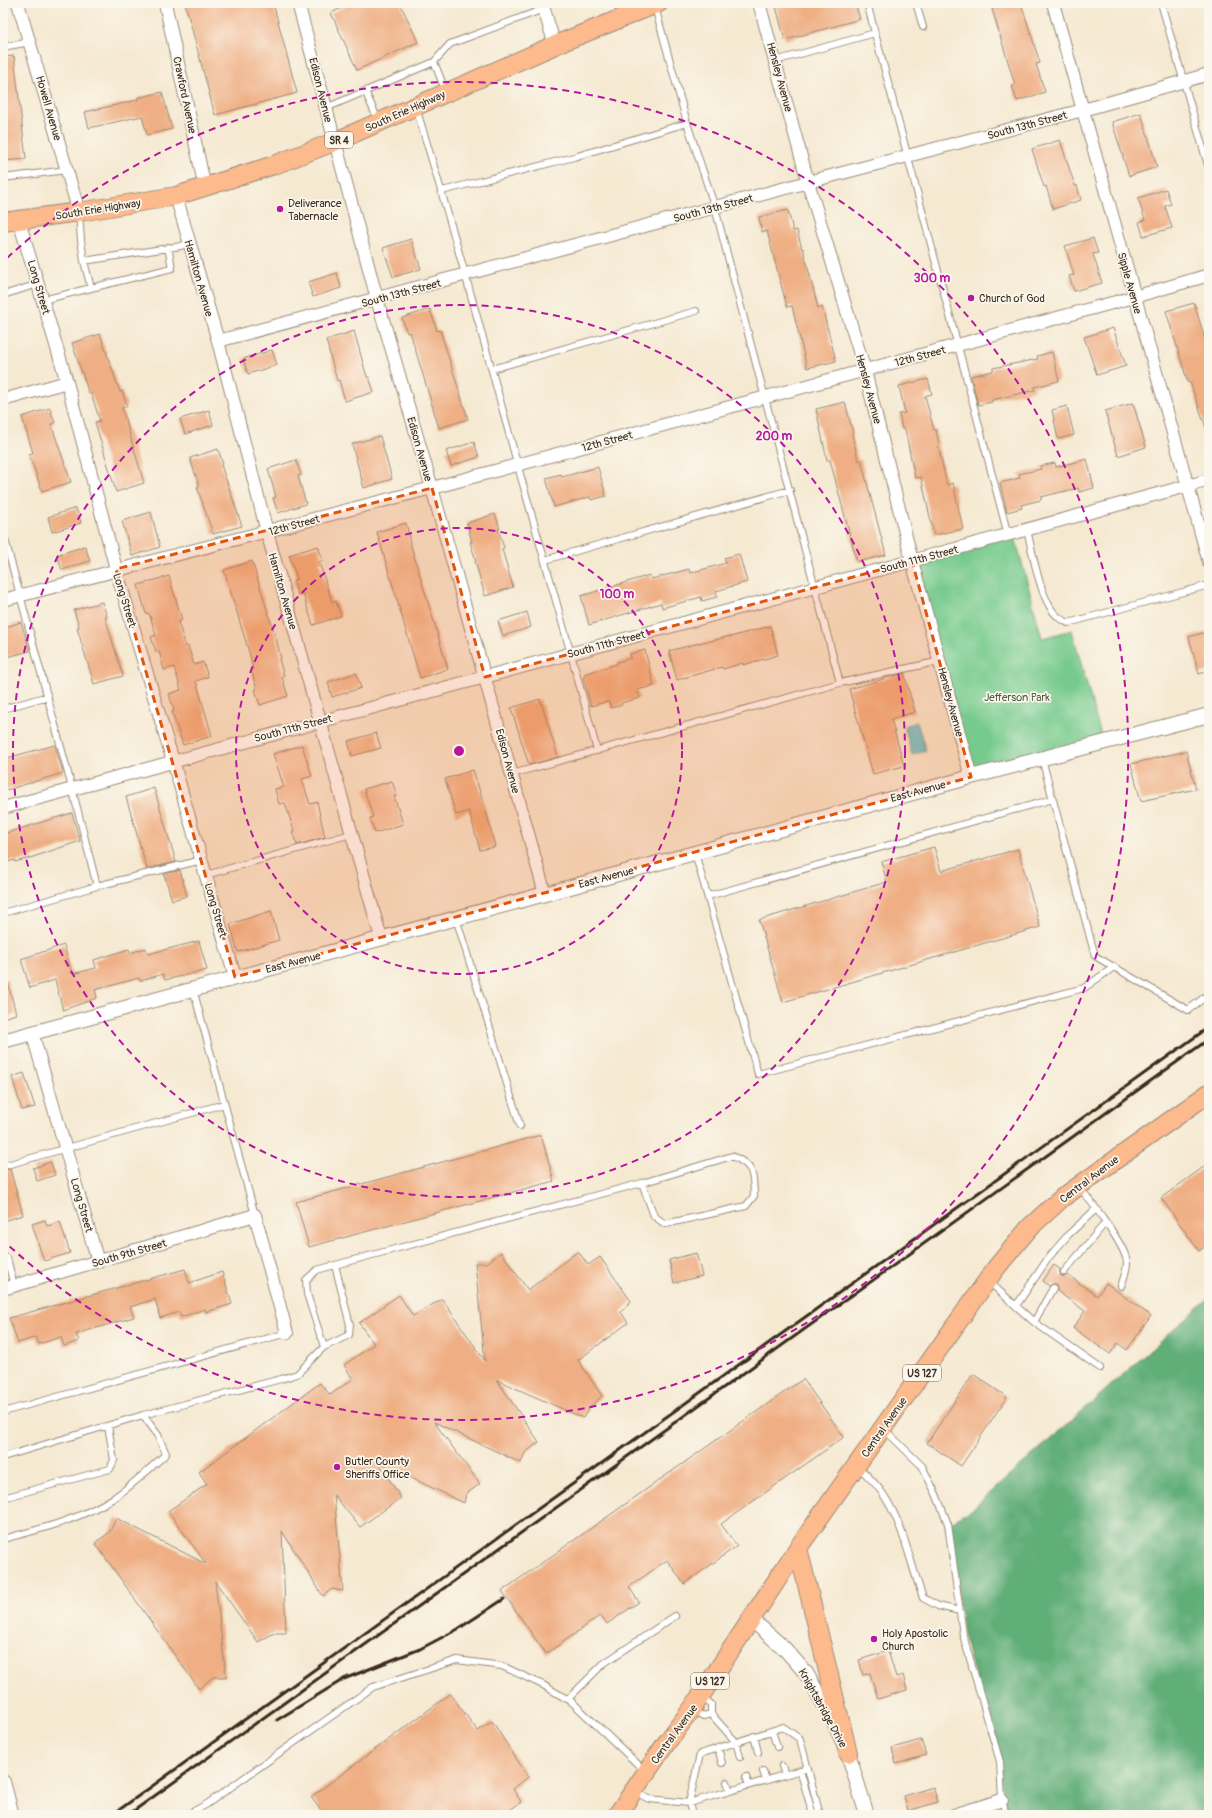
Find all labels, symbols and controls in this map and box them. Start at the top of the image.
street label: Hensley Avenue [764,41,795,114]
street label: Crawford Avenue [170,55,199,135]
street label: Edison Avenue [306,56,335,124]
street label: Howell Avenue [33,74,64,143]
street label: South Erie Highway [363,88,447,135]
street label: South 13th Street [986,108,1069,142]
road number: SR 4 [325,132,353,148]
street label: South 13th Street [672,191,755,225]
street label: South Erie Highway [54,196,142,223]
place label: Deliverance Tabernacle [288,197,342,223]
marker: Deliverance Tabernacle [275,204,285,214]
street label: Hamilton Avenue [181,238,216,318]
street label: Sipple Avenue [1115,251,1145,316]
street label: Long Street [25,258,53,316]
text: 300 m [914,271,951,286]
street label: South 13th Street [360,276,443,310]
place label: Church of God [979,292,1045,305]
marker: Church of God [966,293,976,303]
street label: 12th Street [893,343,948,370]
street label: Hensley Avenue [853,353,884,426]
street label: Edison Avenue [404,416,435,483]
street label: 12th Street [580,428,635,455]
text: 200 m [756,429,793,444]
street label: 12th Street [267,512,322,539]
street label: South 11th Street [879,543,960,576]
street label: Hamilton Avenue [265,551,300,631]
street label: Long Street [110,571,139,629]
text: 100 m [600,587,635,602]
street label: South 11th Street [566,628,647,661]
street label: Hensley Avenue [935,666,966,739]
park label: Jefferson Park [984,691,1050,704]
street label: South 11th Street [253,712,334,745]
street label: Edison Avenue [493,727,523,795]
centre of rings [452,744,466,758]
street label: East Avenue [889,778,948,805]
street label: East Avenue [577,864,636,891]
street label: Long Street [202,881,230,939]
street label: East Avenue [264,949,323,976]
street label: Central Avenue [1057,1153,1122,1206]
street label: Long Street [68,1176,96,1234]
street label: South 9th Street [90,1236,169,1270]
road number: US 127 [903,1365,941,1381]
street label: Central Avenue [859,1394,910,1460]
place label: Butler County Sheriffs Office [345,1455,410,1481]
marker: Butler County Sheriffs Office [332,1462,342,1472]
place label: Holy Apostolic Church [882,1627,949,1653]
marker: Holy Apostolic Church [869,1634,879,1644]
street label: Knightsbridge Drive [795,1666,850,1751]
road number: US 127 [691,1673,729,1689]
street label: Central Avenue [648,1702,701,1767]

